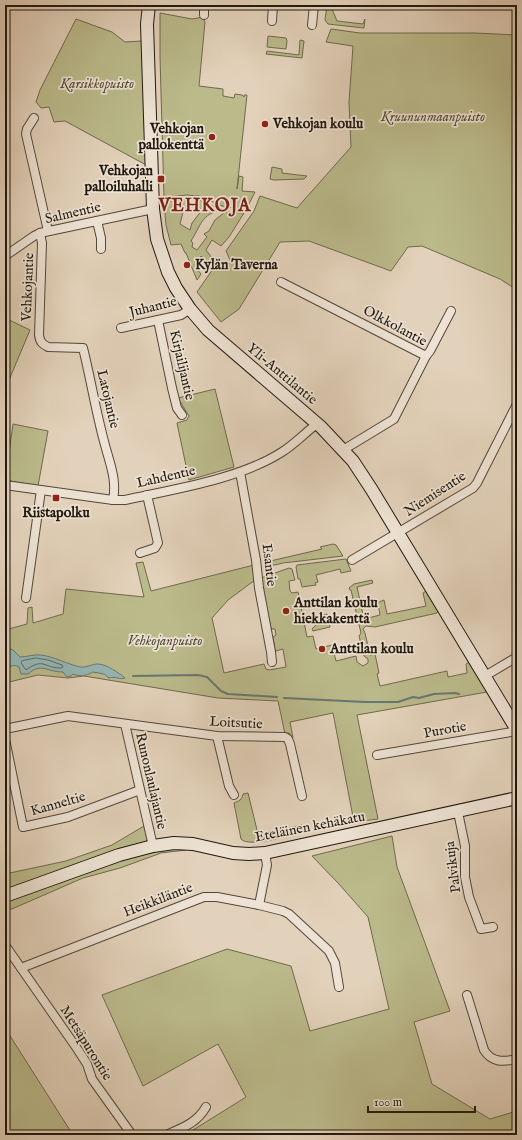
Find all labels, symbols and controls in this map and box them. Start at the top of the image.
park label: Karsikkopuisto [59,75,134,93]
park label: Kruununmaanpuisto [380,108,485,126]
place label: Vehkojan koulu [272,115,364,133]
marker: Vehkojan koulu [260,119,270,129]
place label: Vehkojan pallokenttä [137,120,205,154]
marker: Vehkojan pallokenttä [207,132,217,142]
place label: Vehkojan palloiluhalli [84,162,154,196]
marker: Vehkojan palloiluhalli [156,174,166,184]
district label: VEHKOJA [157,195,252,218]
street label: Salmentie [43,198,103,228]
street label: Vehkojantie [18,252,38,323]
place label: Kylän Taverna [195,256,279,274]
marker: Kylän Taverna [182,260,192,270]
street label: Juhantie [125,292,179,322]
street label: Olkkolantie [360,302,431,351]
street label: Kirjailijantie [165,328,199,402]
street label: Yli-Anttilantie [243,339,321,409]
street label: Latojantie [92,368,124,431]
street label: Lahdentie [135,461,198,492]
street label: Niemisentie [401,467,470,521]
marker: Riistapolku [51,493,61,503]
place label: Riistapolku [22,504,90,522]
street label: Esantie [257,543,281,588]
place label: Anttilan koulu hiekkakenttä [293,594,379,628]
marker: Anttilan koulu hiekkakenttä [281,606,291,616]
park label: Vehkojanpuisto [128,632,202,650]
place label: Anttilan koulu [329,640,415,658]
marker: Anttilan koulu [317,644,327,654]
street label: Loitsutie [209,713,264,733]
street label: Purotie [422,717,468,743]
street label: Runonlaulajantie [131,731,171,832]
street label: Kanneltie [28,787,88,820]
street label: Eteläinen kehäkatu [253,807,367,847]
street label: Palvikuja [441,839,465,894]
street label: Heikkiläntie [121,878,196,921]
street label: Metsäpurontie [56,1002,116,1084]
scale bar [368,1088,475,1114]
text: 100 m [374,1095,402,1110]

